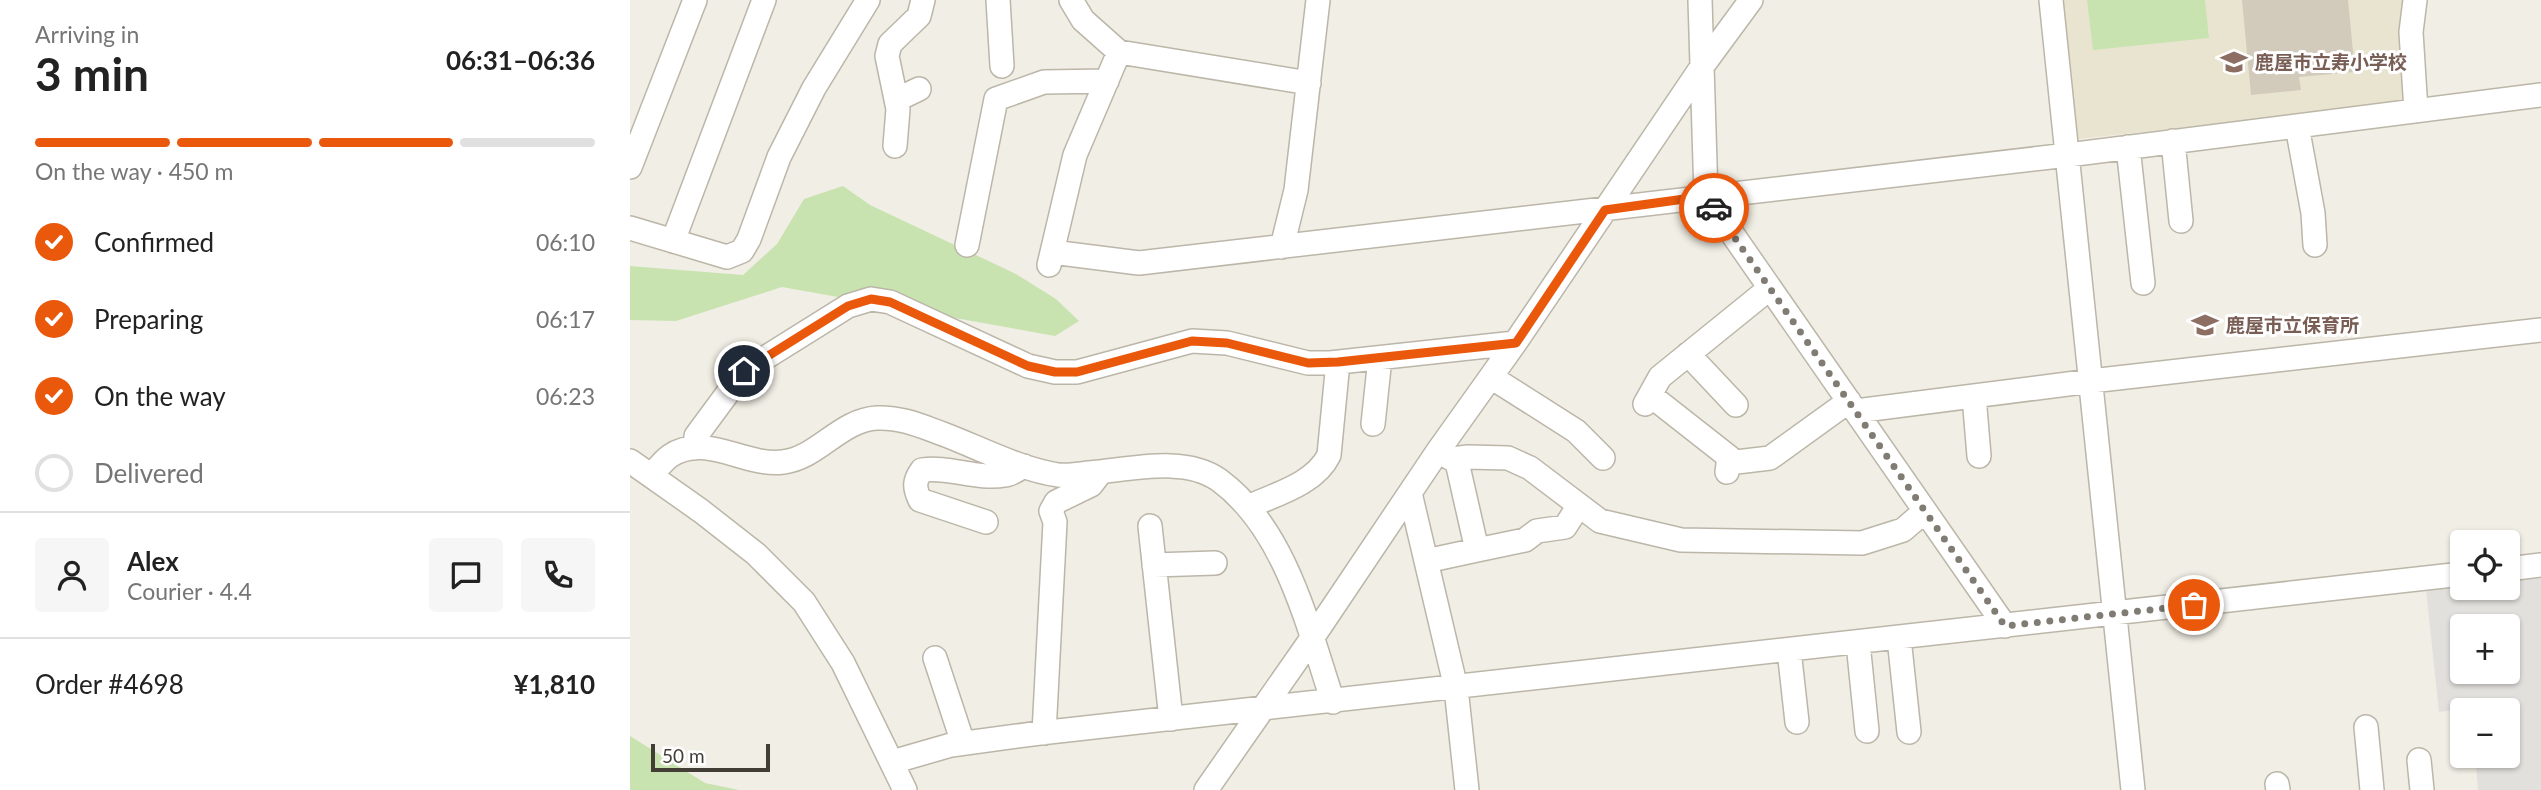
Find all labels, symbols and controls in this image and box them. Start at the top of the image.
text: Arriving in [35,20,139,48]
text: 06:31–06:36 [446,44,595,76]
text: 3 min [35,46,149,101]
school or university icon: 鹿屋市立寿小学校 [2219,47,2249,77]
place label: 鹿屋市立寿小学校 [2255,50,2407,73]
text: On the way · 450 m [35,157,234,185]
courier [1679,173,1749,243]
icon: car [1695,189,1733,227]
icon: check [35,223,73,261]
text: Confirmed [94,226,214,258]
text: 06:10 [536,228,595,256]
icon: check [35,300,73,338]
text: Preparing [94,303,203,335]
text: 06:17 [536,305,595,333]
school or university icon: 鹿屋市立保育所 [2190,310,2220,340]
place label: 鹿屋市立保育所 [2226,313,2359,336]
pin [714,341,774,401]
icon: home [725,352,763,390]
icon: check [35,377,73,415]
text: On the way [94,380,226,412]
text: 06:23 [536,382,595,410]
text: Delivered [94,457,204,489]
map controls [2450,530,2520,768]
button: locate [2450,530,2520,600]
button: person [35,538,109,612]
button: chat [429,538,503,612]
button: phone [521,538,595,612]
text: Alex [127,545,179,577]
pin [2164,575,2224,635]
text: Courier · 4.4 [127,577,252,605]
icon: bag [2175,586,2213,624]
button: + [2450,614,2520,684]
text: Order #4698 [35,668,184,700]
text: ¥1,810 [514,668,595,700]
button: − [2450,698,2520,768]
scale bar [651,741,770,773]
text: 50 m [662,744,705,767]

